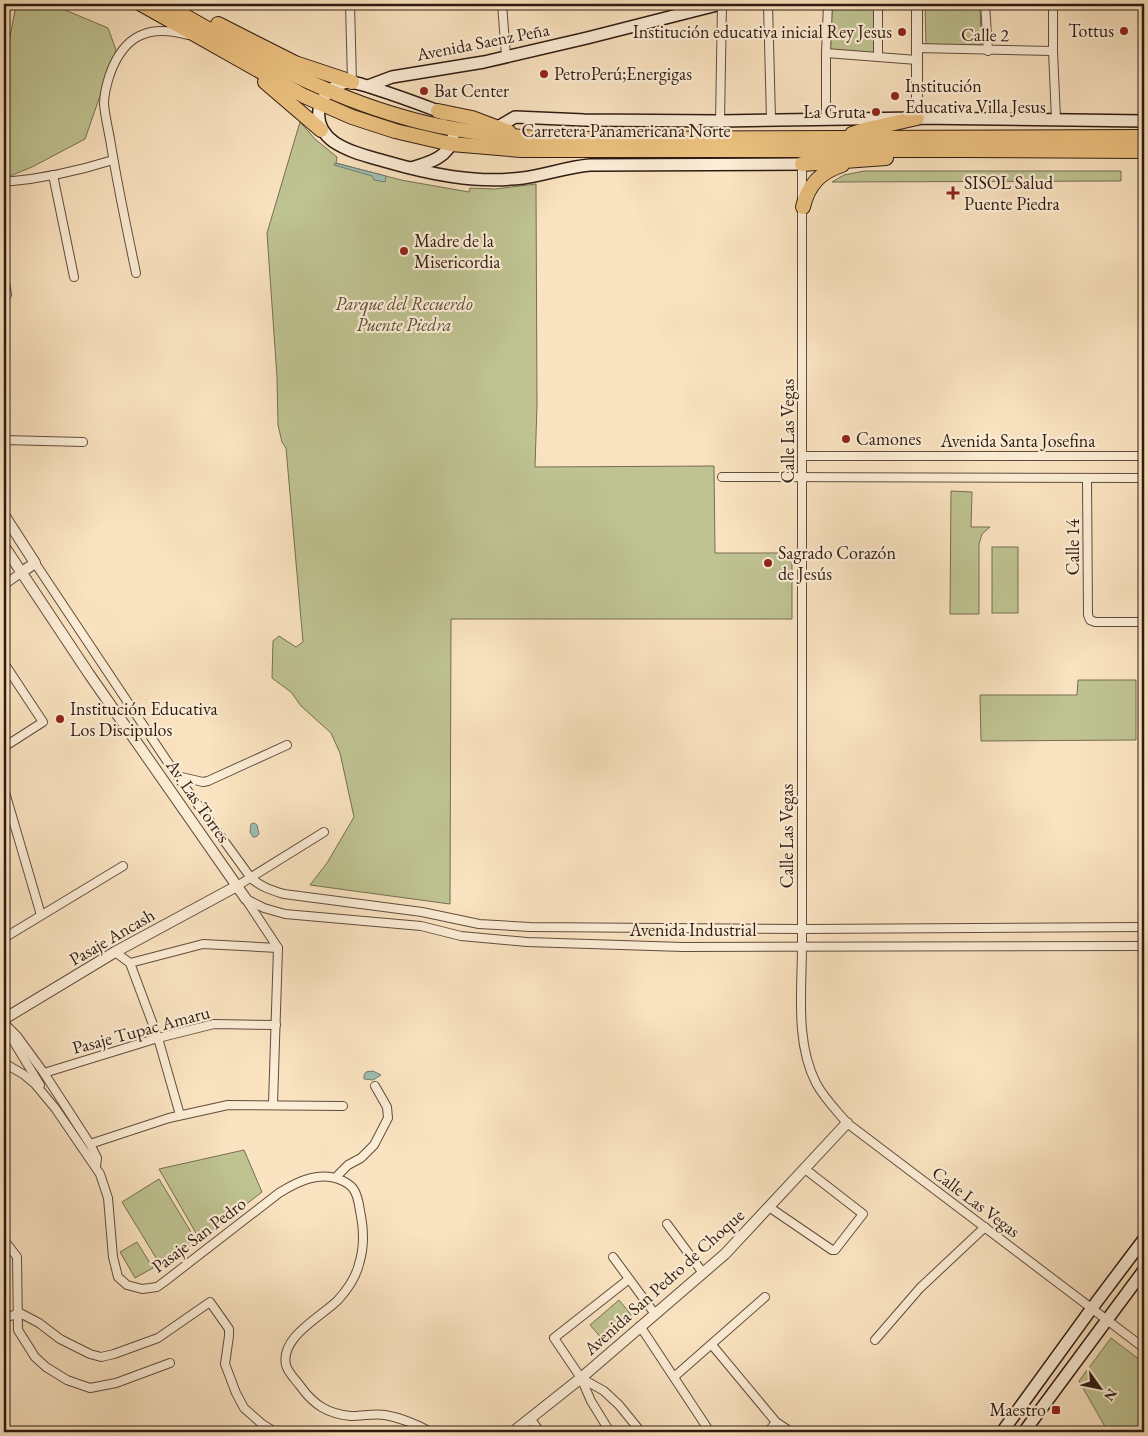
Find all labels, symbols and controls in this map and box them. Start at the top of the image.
street label: Avenida Saenz Peña [414,17,552,66]
place label: Tottus [1068,19,1114,42]
place label: Institución educativa inicial Rey Jesus [633,20,892,43]
street label: Calle 2 [961,23,1009,46]
marker: Tottus [1118,25,1130,37]
marker: Institución educativa inicial Rey Jesus [896,26,908,38]
place label: PetroPerú;Energigas [554,62,692,85]
marker: PetroPerú;Energigas [538,68,550,80]
place label: Institución Educativa Villa Jesus [905,74,1046,118]
place label: Bat Center [434,79,509,102]
marker: Bat Center [418,85,430,97]
marker: Institución Educativa Villa Jesus [889,90,901,102]
place label: La Gruta [803,100,867,123]
marker: La Gruta [870,106,882,118]
street label: Carretera Panamericana Norte [521,119,731,142]
place label: SISOL Salud Puente Piedra [964,171,1061,215]
marker: SISOL Salud Puente Piedra [946,186,960,200]
place label: Madre de la Misericordia [414,229,501,273]
marker: Madre de la Misericordia [398,245,410,257]
park label: Parque del Recuerdo Puente Piedra [335,292,473,336]
street label: Calle Las Vegas [776,379,799,483]
place label: Camones [856,427,921,450]
street label: Avenida Santa Josefina [940,429,1096,452]
marker: Camones [840,433,852,445]
street label: Calle 14 [1061,518,1084,575]
place label: Sagrado Corazón de Jesús [778,541,896,585]
marker: Sagrado Corazón de Jesús [762,557,774,569]
place label: Institución Educativa Los Discipulos [70,697,219,741]
marker: Institución Educativa Los Discipulos [54,713,66,725]
street label: Av. Las Torres [161,754,236,847]
street label: Calle Las Vegas [775,784,798,888]
street label: Pasaje Ancash [65,903,159,970]
street label: Avenida Industrial [628,918,757,941]
street label: Pasaje Tupac Amaru [70,1000,213,1059]
street label: Calle Las Vegas [928,1161,1025,1242]
street label: Pasaje San Pedro [147,1192,251,1278]
street label: Avenida San Pedro de Choque [578,1203,749,1361]
north arrow [1076,1364,1126,1414]
text: N [1100,1385,1122,1405]
place label: Maestro [990,1398,1046,1421]
marker: Maestro [1050,1404,1062,1416]

